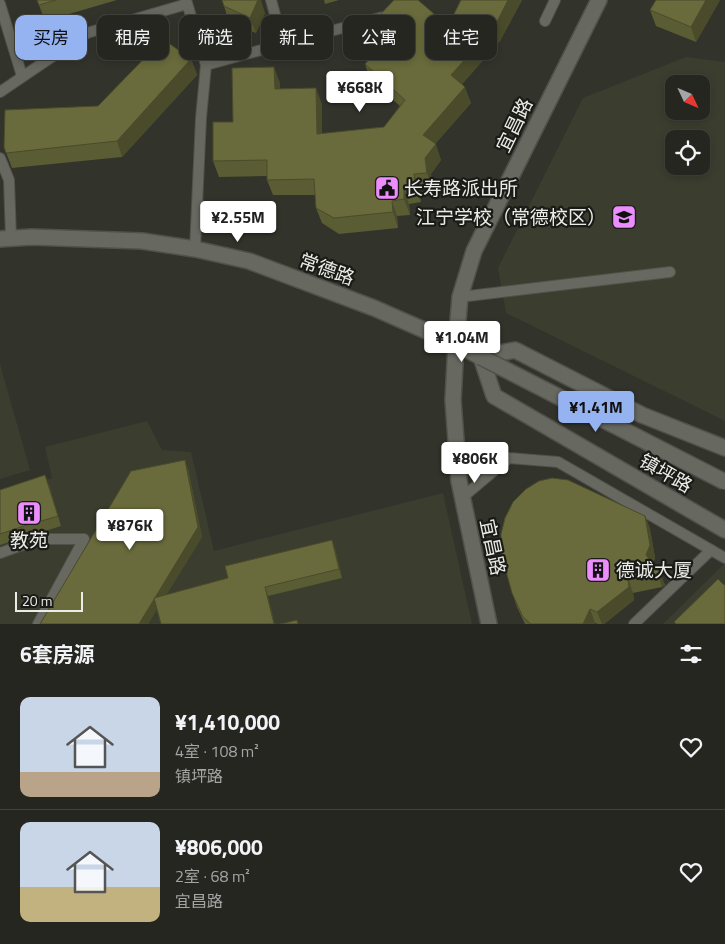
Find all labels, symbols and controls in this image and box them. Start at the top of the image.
chip: 买房 [15,15,87,60]
chip: 租房 [97,15,169,60]
chip: 筛选 [179,15,251,60]
chip: 新上 [261,15,333,60]
chip: 公寓 [343,15,415,60]
chip: 住宅 [425,15,497,60]
pin: ¥668K [325,70,395,113]
text: ¥668K [337,75,383,99]
north arrow [665,75,710,120]
map controls [665,75,710,175]
street label: 宜昌路 [488,93,539,157]
button: locate [665,130,710,175]
place label: 长寿路派出所 [404,173,518,202]
public building icon: 长寿路派出所 [374,175,400,201]
pin: ¥2.55M [197,200,279,243]
place label: 江宁学校（常德校区） [416,202,606,231]
school or university icon: 江宁学校（常德校区） [611,204,637,230]
text: ¥2.55M [211,205,265,229]
street label: 常德路 [295,245,359,292]
pin: ¥1.04M [421,320,503,363]
text: ¥1.04M [435,325,489,349]
pin: ¥1.41M [555,390,637,433]
text: ¥1.41M [569,395,623,419]
pin: ¥806K [440,442,510,484]
text: ¥806K [452,446,498,470]
street label: 镇坪路 [634,446,698,499]
building icon: 教苑 [16,500,42,526]
pin: ¥876K [95,508,165,551]
text: ¥876K [107,513,153,537]
street label: 宜昌路 [473,516,514,578]
place label: 教苑 [10,525,48,554]
place label: 德诚大厦 [616,555,692,584]
building icon: 德诚大厦 [585,557,611,583]
scale bar [15,589,82,612]
text: 20 m [22,590,52,611]
text: 6套房源 [20,638,95,670]
icon: filters [677,640,705,668]
text: ¥1,410,000 [175,706,280,738]
icon: home [60,717,120,777]
icon: heart [677,733,705,761]
text: 4室 · 108 m² [175,739,259,763]
text: 镇坪路 [175,764,223,788]
text: ¥806,000 [175,831,263,863]
icon: home [60,842,120,902]
icon: heart [677,858,705,886]
text: 2室 · 68 m² [175,864,250,888]
text: 宜昌路 [175,889,223,913]

